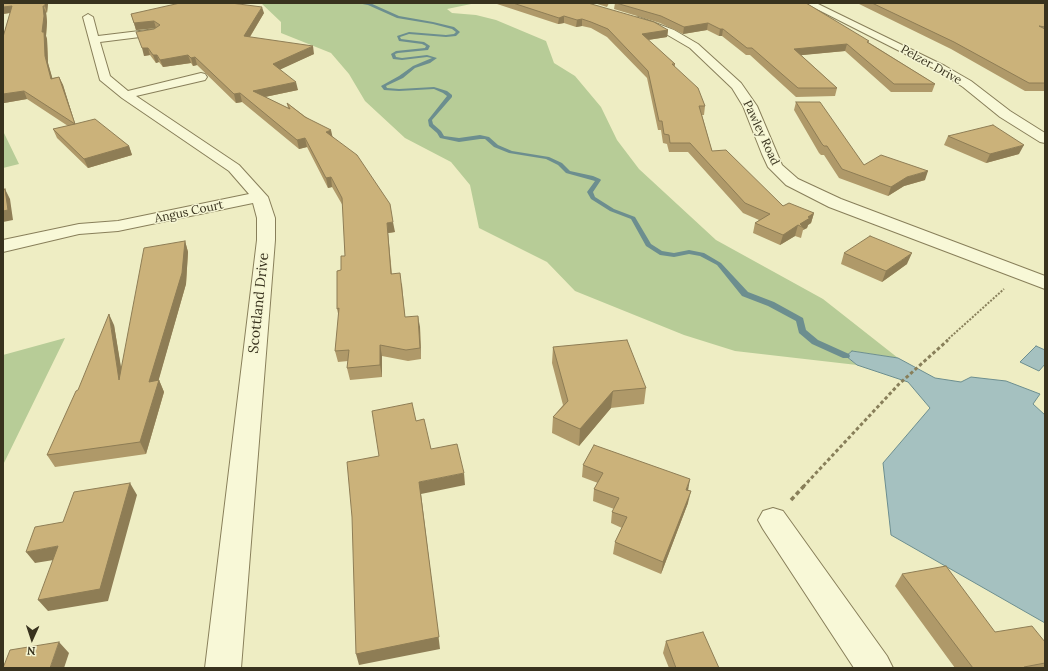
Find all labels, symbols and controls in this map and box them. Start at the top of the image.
street label: Pelzer Drive [898,42,964,88]
street label: Pawley Road [740,98,782,168]
street label: Angus Court [153,198,225,226]
street label: Scottland Drive [245,252,273,354]
north arrow [12,619,52,659]
text: N [27,644,36,658]

